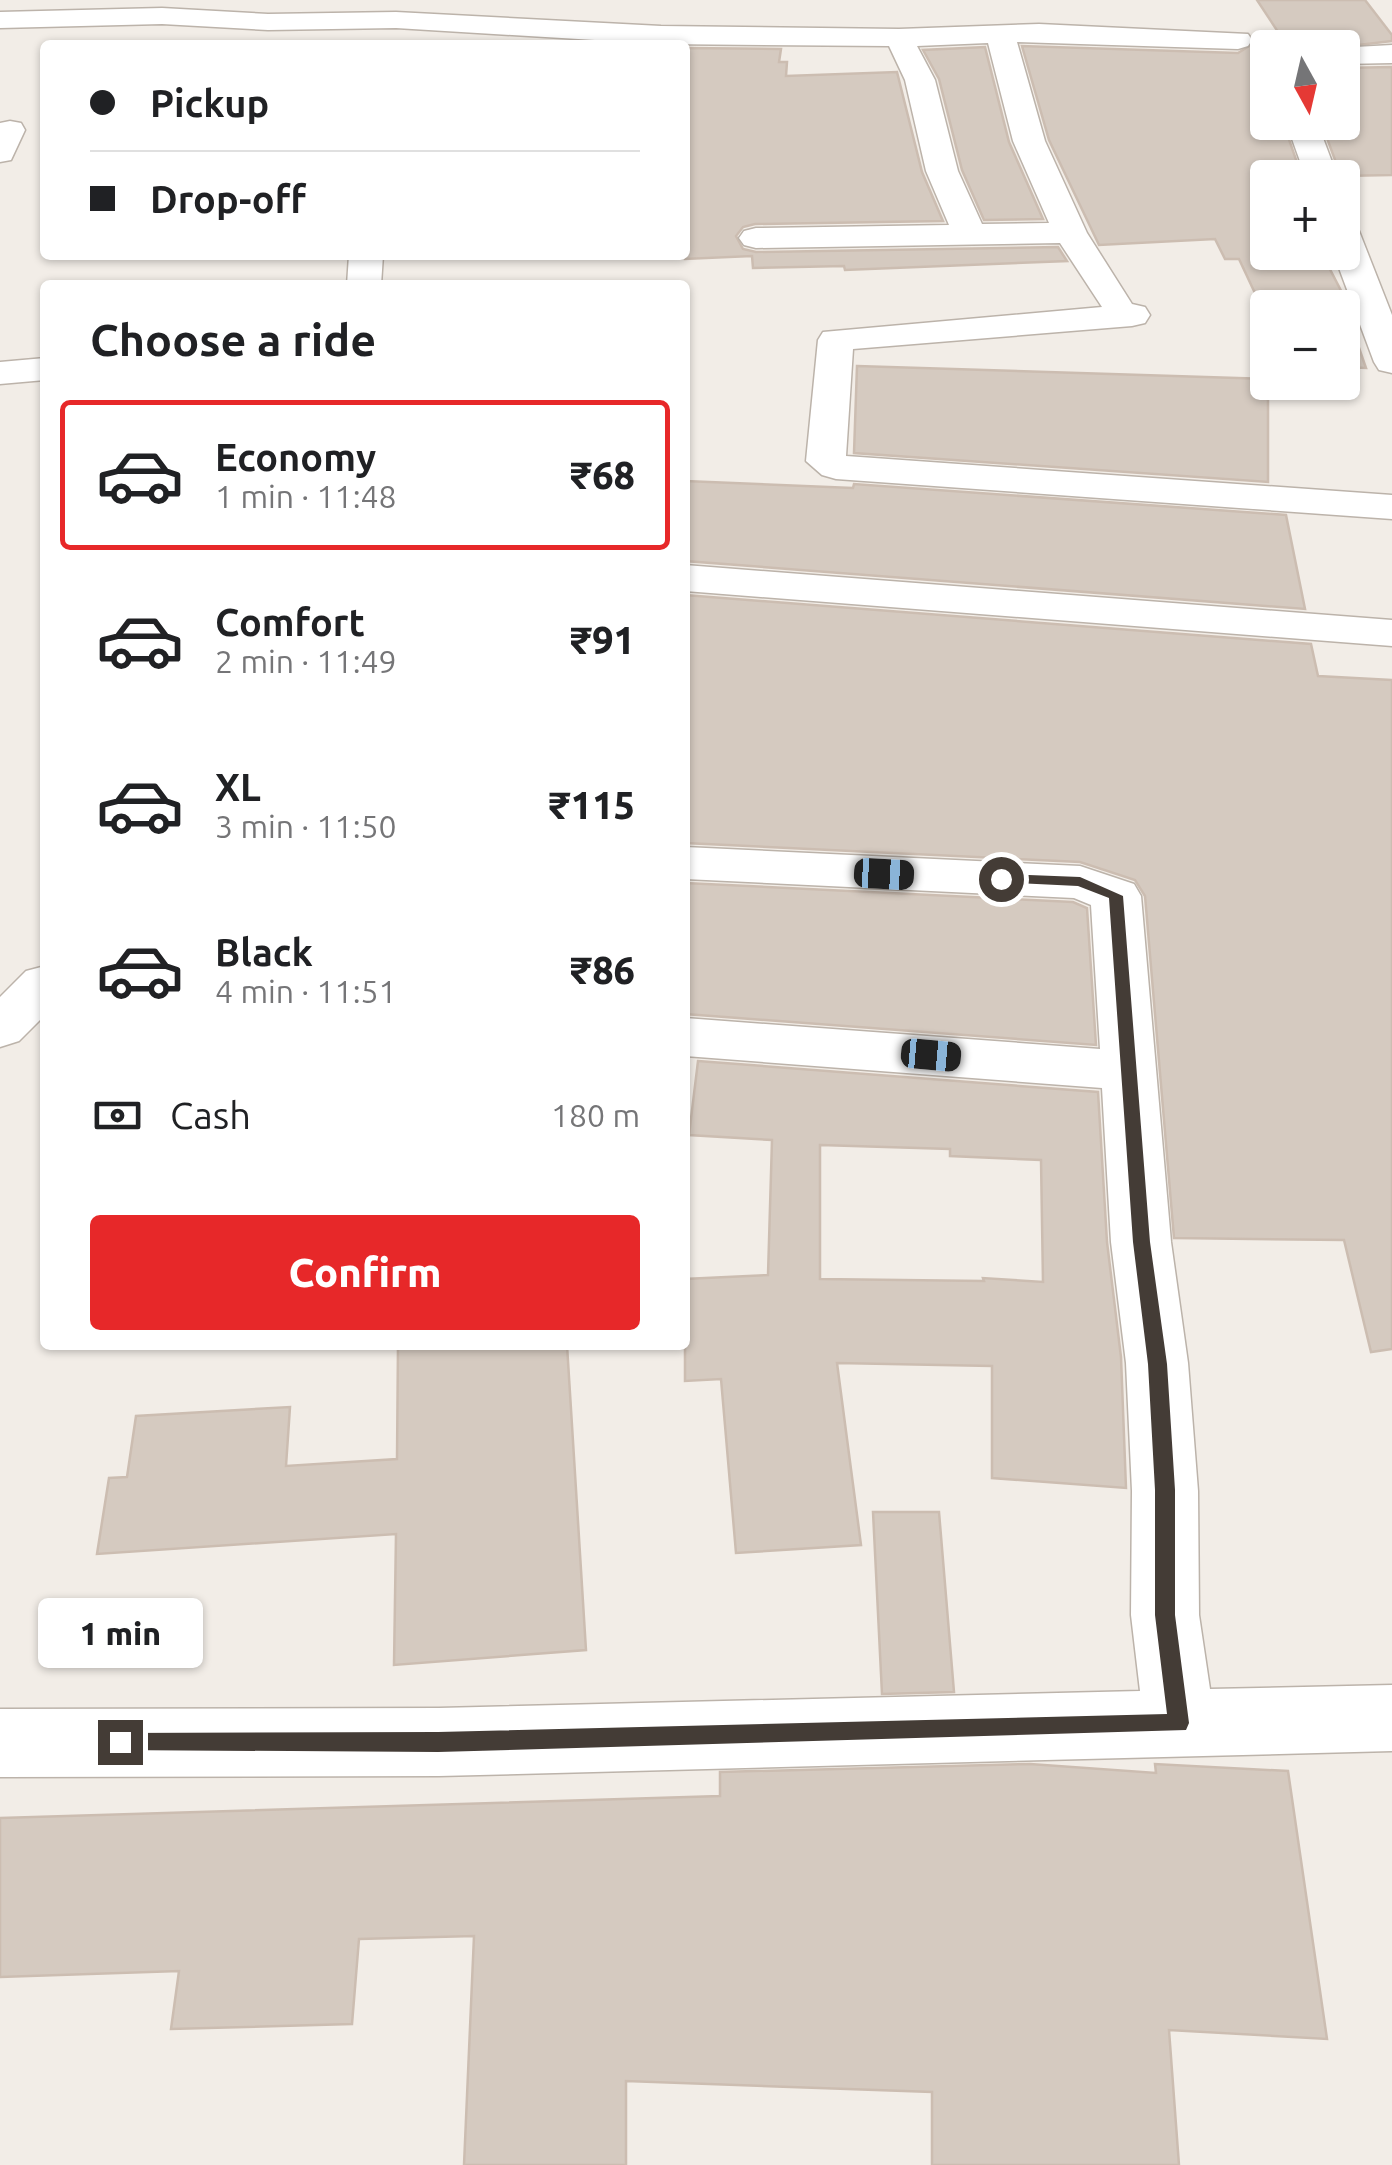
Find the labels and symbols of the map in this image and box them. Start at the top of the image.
north arrow [1250,30,1360,140]
car [853,857,915,891]
route start [979,857,1024,902]
car [900,1037,962,1073]
callout: 1 min [38,1597,202,1667]
route end [98,1720,143,1765]

